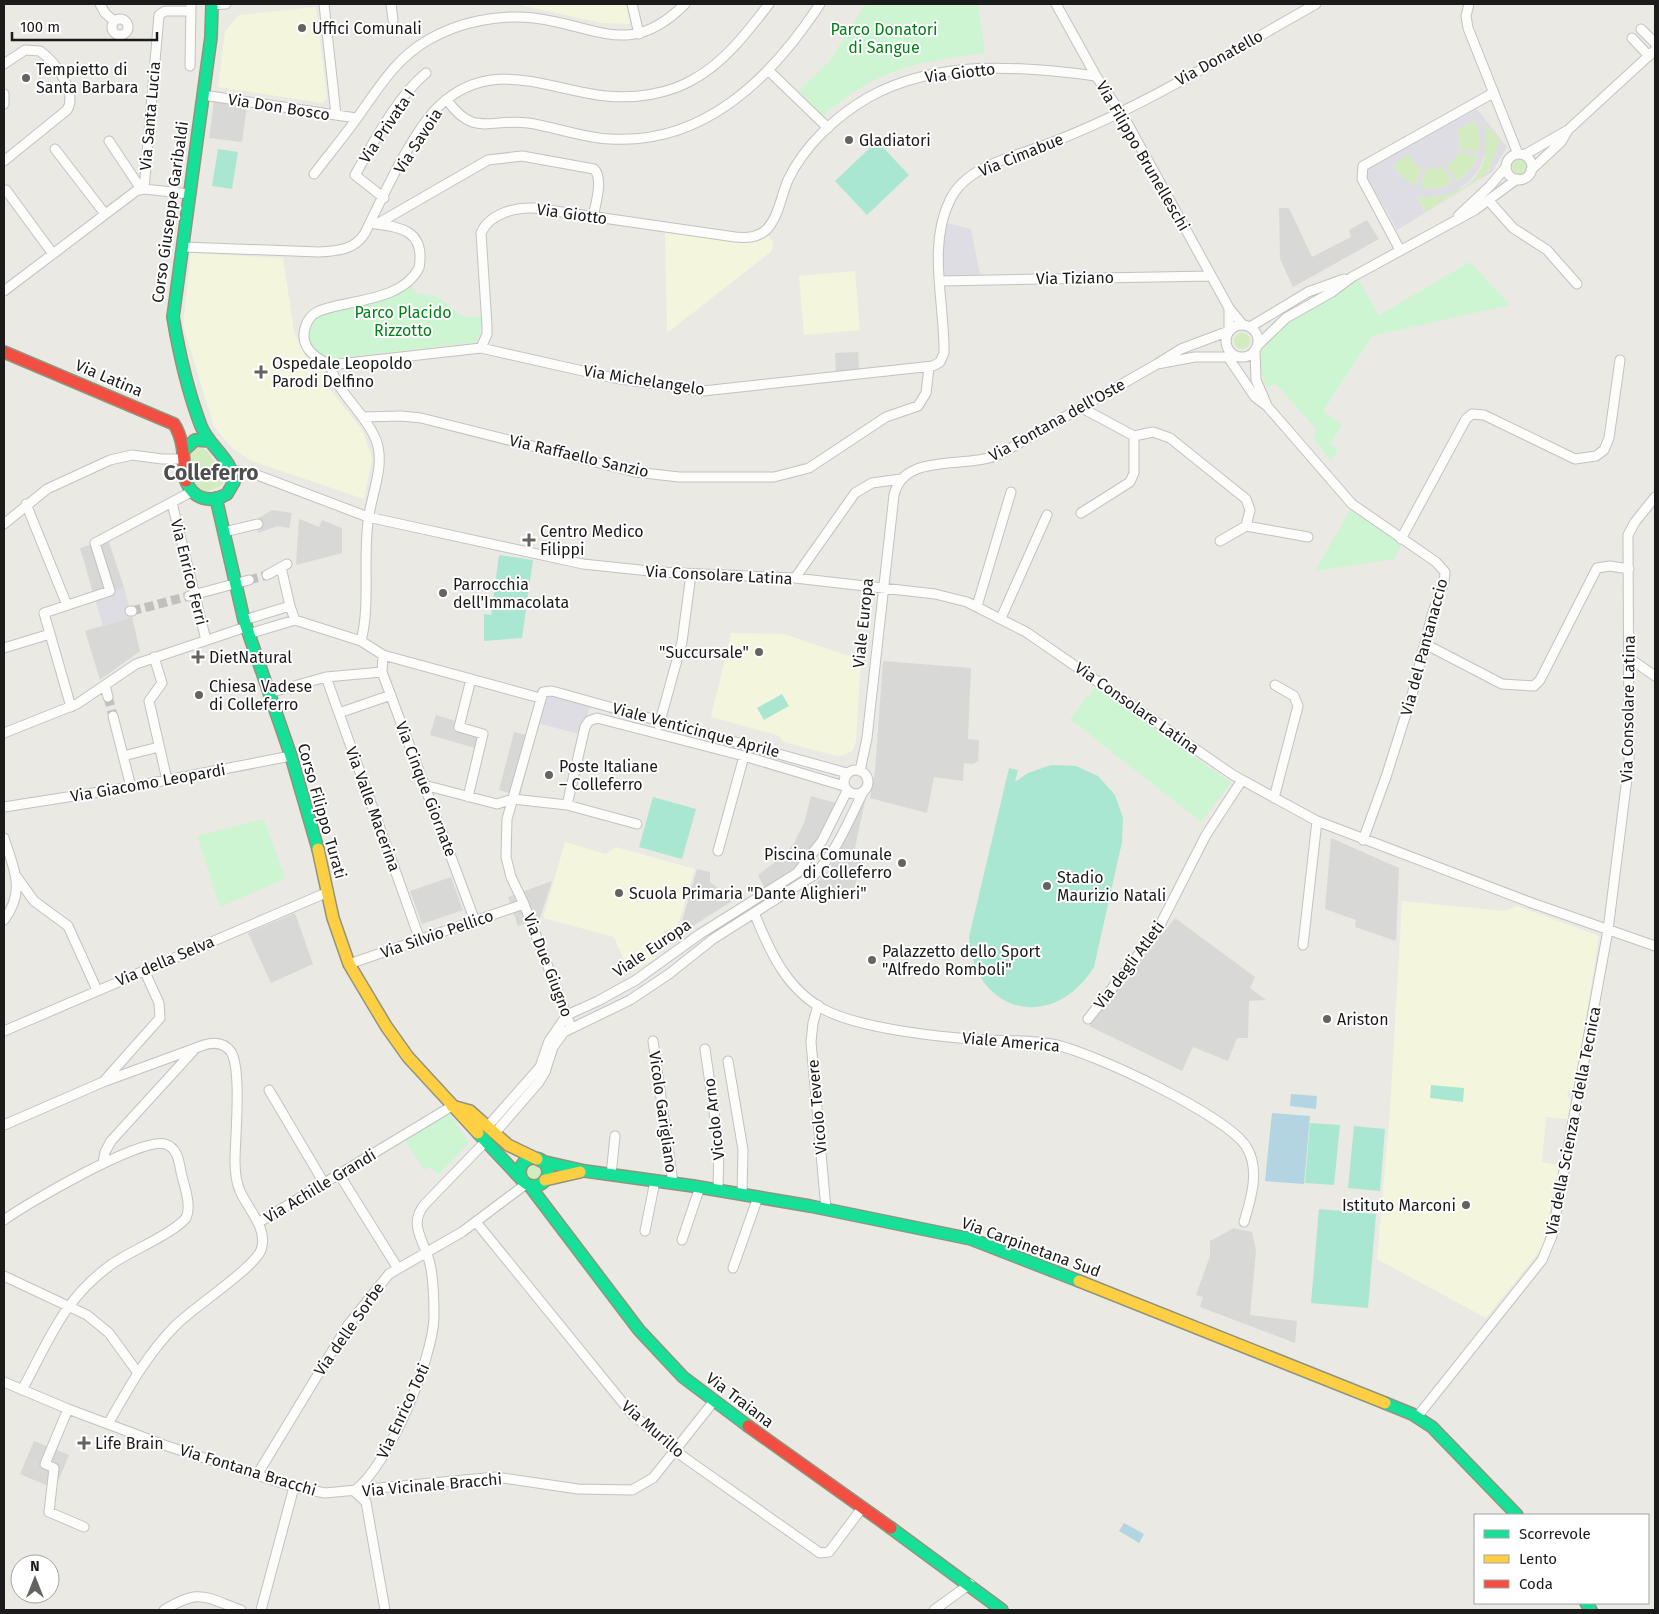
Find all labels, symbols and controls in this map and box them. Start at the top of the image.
scale bar [12,10,158,42]
text: 100 m [20,18,60,36]
place label: Uffici Comunali [312,19,422,38]
park label: Parco Donatori di Sangue [830,20,938,57]
marker: Uffici Comunali [296,22,308,34]
street label: Via Donatello [1172,26,1266,90]
street label: Via Giotto [924,59,996,87]
place label: Tempietto di Santa Barbara [36,60,138,97]
street label: Via Santa Lucia [136,61,164,171]
marker: Tempietto di Santa Barbara [20,72,32,84]
street label: Via Filippo Brunelleschi [1092,78,1194,234]
street label: Via Privata I [355,85,419,167]
street label: Via Don Bosco [227,90,331,124]
street label: Via Savoia [390,105,446,177]
street label: Corso Giuseppe Garibaldi [148,120,192,304]
street label: Via Cimabue [976,129,1066,181]
place label: Gladiatori [859,131,931,150]
marker: Gladiatori [843,134,855,146]
street label: Via Giotto [536,200,608,228]
street label: Via Tiziano [1036,268,1114,288]
park label: Parco Placido Rizzotto [354,303,452,340]
place label: Ospedale Leopoldo Parodi Delfino [272,354,412,391]
street label: Via Latina [73,355,145,401]
street label: Via Michelangelo [582,361,706,399]
marker: Ospedale Leopoldo Parodi Delfino [254,365,268,379]
street label: Via Fontana dell'Oste [986,375,1128,465]
street label: Via Raffaello Sanzio [507,431,651,481]
district label: Colleferro [163,460,259,486]
street label: Via Enrico Ferri [167,517,211,627]
place label: Centro Medico Filippi [540,522,644,559]
marker: Centro Medico Filippi [522,533,536,547]
street label: Via Consolare Latina [645,562,793,588]
place label: Parrocchia dell'Immacolata [453,575,569,612]
street label: Via del Pantanaccio [1397,576,1451,718]
street label: Viale Europa [849,577,877,669]
marker: Parrocchia dell'Immacolata [437,587,449,599]
street label: Via Consolare Latina [1617,635,1639,783]
place label: "Succursale" [659,643,749,662]
marker: "Succursale" [753,646,765,658]
place label: DietNatural [209,648,292,667]
marker: DietNatural [191,650,205,664]
street label: Via Consolare Latina [1071,658,1203,758]
place label: Chiesa Vadese di Colleferro [209,677,312,714]
marker: Chiesa Vadese di Colleferro [193,689,205,701]
street label: Viale Venticinque Aprile [610,699,782,761]
street label: Via Cinque Giornate [391,719,461,859]
street label: Corso Filippo Turati [294,741,350,881]
street label: Via Valle Macerina [342,744,404,874]
place label: Poste Italiane – Colleferro [559,757,658,794]
street label: Via Giacomo Leopardi [69,760,227,806]
marker: Poste Italiane – Colleferro [543,769,555,781]
place label: Piscina Comunale di Colleferro [764,845,892,882]
marker: Piscina Comunale di Colleferro [896,857,908,869]
place label: Stadio Maurizio Natali [1057,868,1166,905]
marker: Stadio Maurizio Natali [1041,880,1053,892]
place label: Scuola Primaria "Dante Alighieri" [629,884,867,903]
marker: Scuola Primaria "Dante Alighieri" [613,887,625,899]
street label: Via Silvio Pellico [378,906,496,962]
street label: Via Due Giugno [519,910,577,1020]
street label: Viale Europa [609,915,695,981]
street label: Via degli Atleti [1090,917,1168,1013]
street label: Via della Selva [113,932,217,990]
place label: Palazzetto dello Sport "Alfredo Romboli" [882,942,1041,979]
marker: Palazzetto dello Sport "Alfredo Romboli" [866,954,878,966]
street label: Via della Scienza e della Tecnica [1541,1005,1605,1237]
place label: Ariston [1337,1010,1389,1029]
marker: Ariston [1321,1013,1333,1025]
street label: Viale America [961,1028,1061,1056]
street label: Vicolo Garigliano [645,1050,681,1174]
street label: Vicolo Tevere [803,1059,831,1155]
street label: Vicolo Arno [700,1077,728,1161]
street label: Via Achille Grandi [261,1145,379,1227]
place label: Istituto Marconi [1342,1196,1456,1215]
marker: Istituto Marconi [1460,1199,1472,1211]
street label: Via Carpinetana Sud [959,1213,1103,1281]
street label: Via delle Sorbe [310,1279,388,1379]
street label: Via Enrico Toti [373,1360,433,1462]
street label: Via Traiana [702,1368,778,1432]
street label: Via Murillo [618,1396,688,1462]
place label: Life Brain [95,1434,164,1453]
marker: Life Brain [77,1436,91,1450]
street label: Via Fontana Bracchi [177,1440,319,1500]
street label: Via Vicinale Bracchi [361,1469,503,1501]
legend [1474,1514,1649,1604]
text: Scorrevole [1519,1525,1591,1543]
text: Lento [1519,1550,1557,1568]
north arrow [10,1554,60,1604]
text: N [30,1558,40,1575]
text: Coda [1519,1575,1553,1593]

